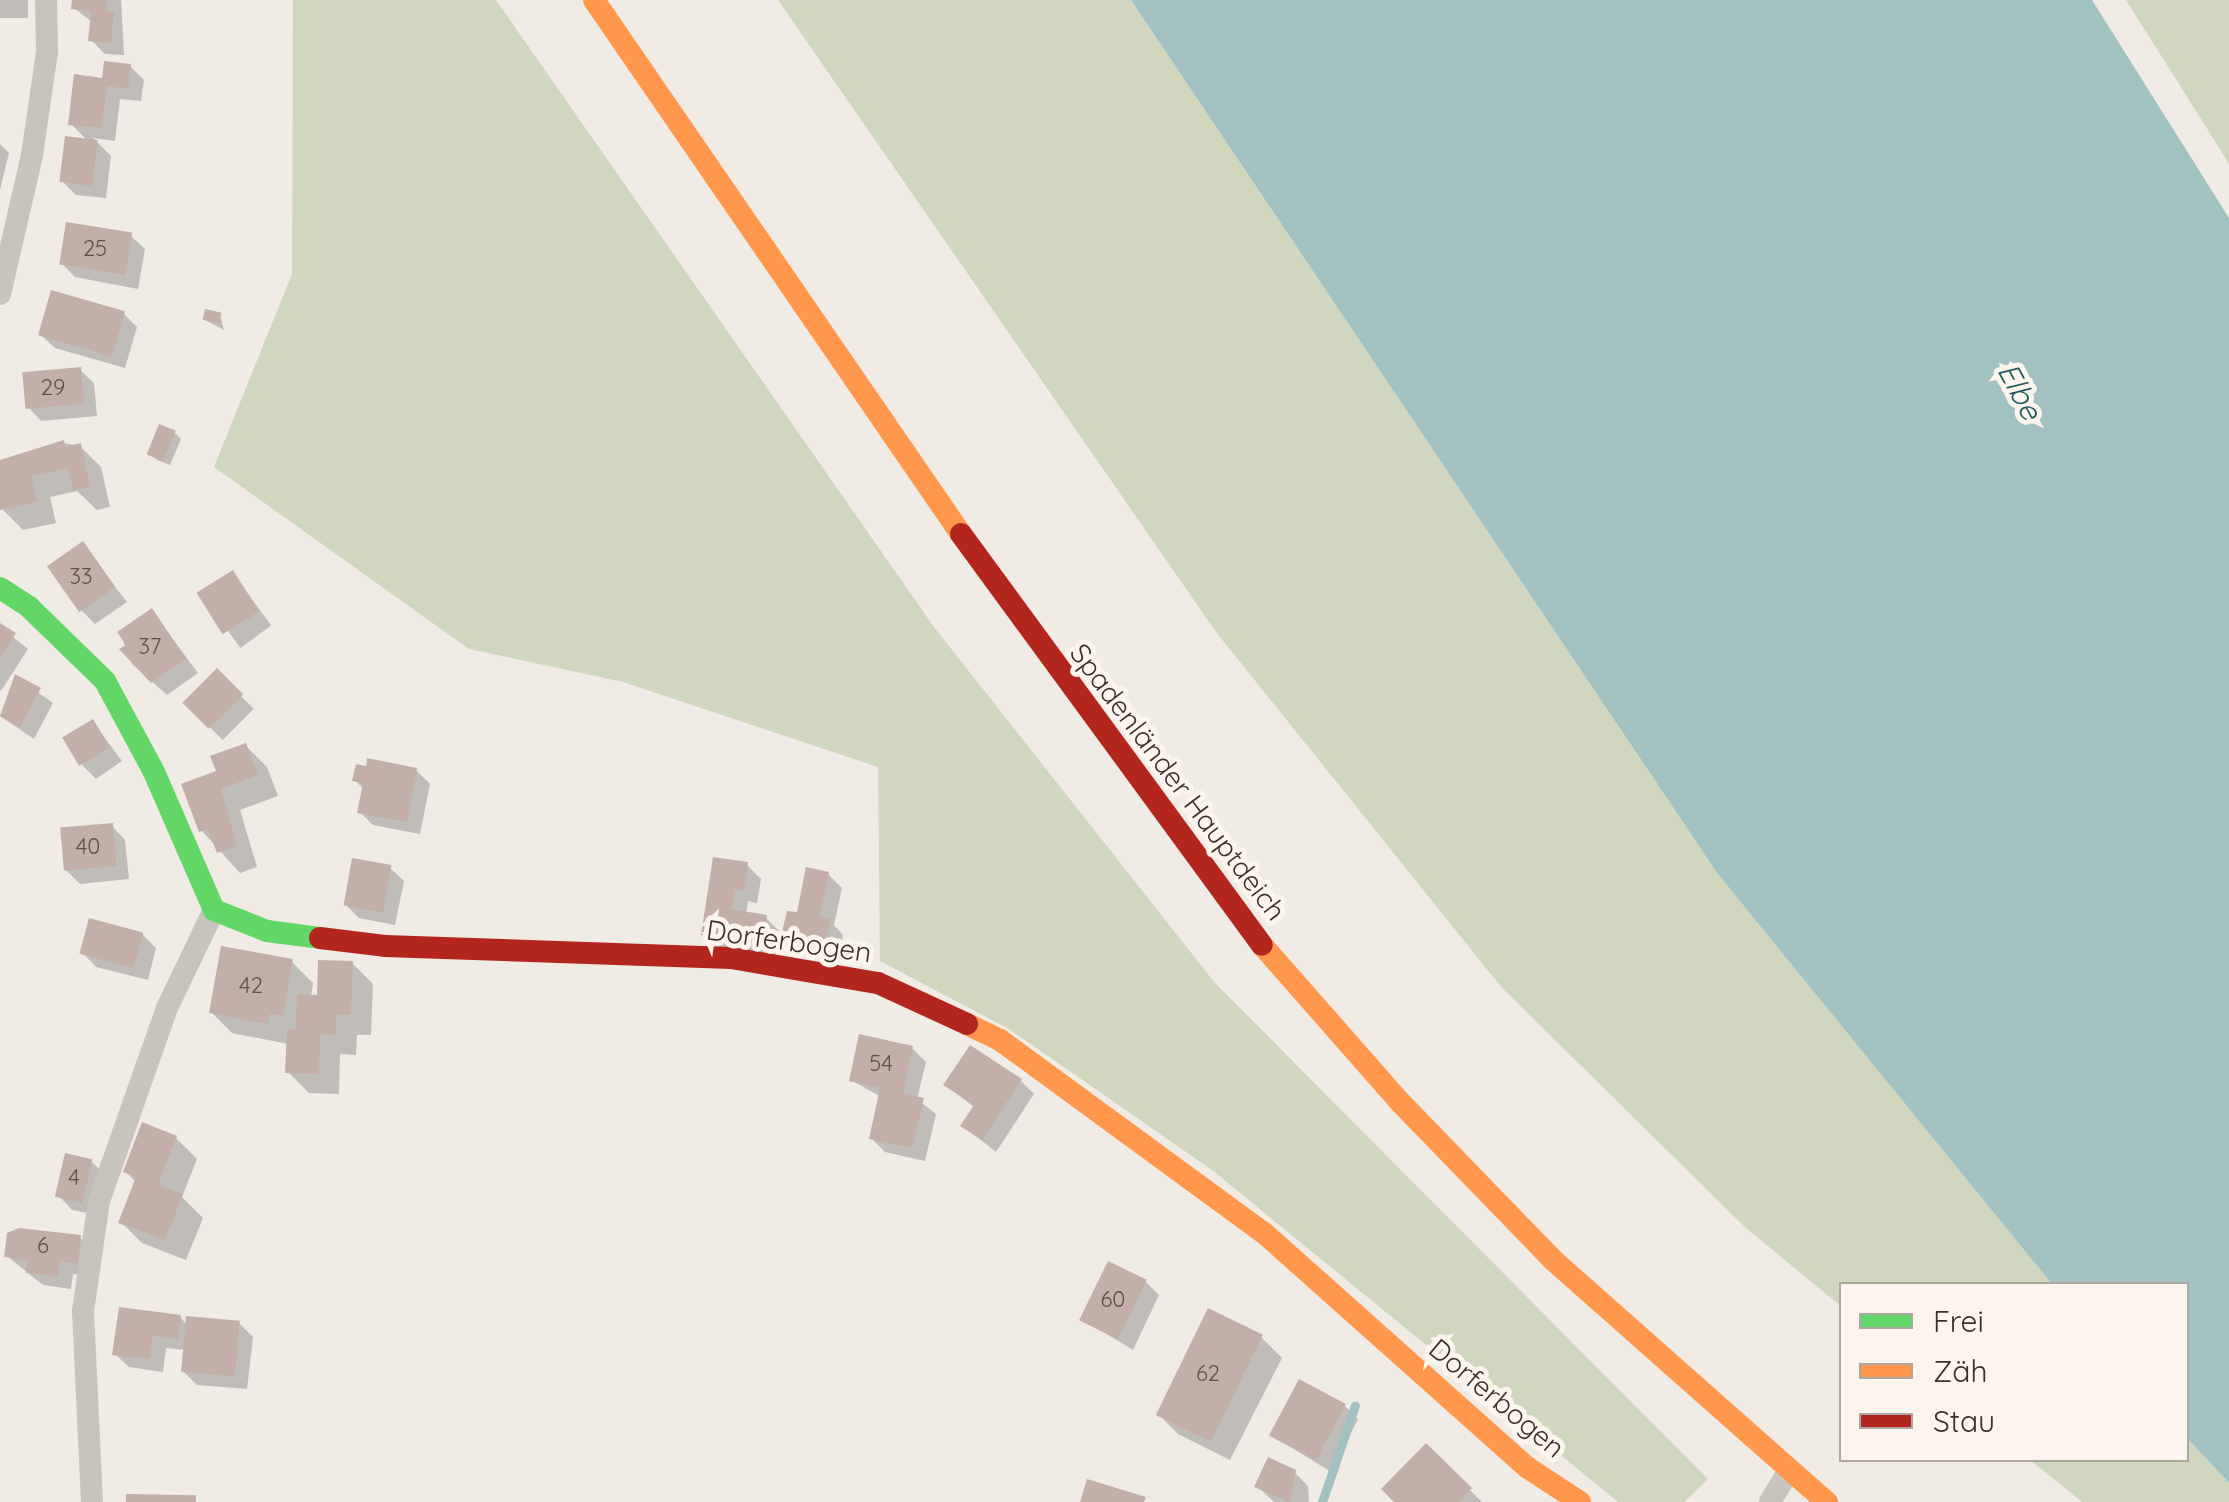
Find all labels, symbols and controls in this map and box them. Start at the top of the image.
house number: 25 [83,236,107,262]
water label: Elbe [1990,356,2050,426]
house number: 29 [41,375,65,401]
house number: 33 [69,564,93,590]
house number: 37 [139,634,161,660]
street label: Spadenländer Hauptdeich [1063,637,1293,927]
house number: 40 [76,834,100,860]
street label: Dorferbogen [704,913,874,969]
house number: 42 [239,973,263,999]
house number: 54 [869,1051,893,1077]
house number: 4 [68,1165,80,1191]
house number: 6 [37,1233,49,1259]
legend [1839,1282,2189,1462]
house number: 60 [1101,1287,1125,1313]
text: Frei [1933,1302,1984,1340]
street label: Dorferbogen [1422,1332,1572,1464]
text: Zäh [1933,1352,1988,1390]
house number: 62 [1196,1361,1220,1387]
text: Stau [1933,1402,1995,1440]

